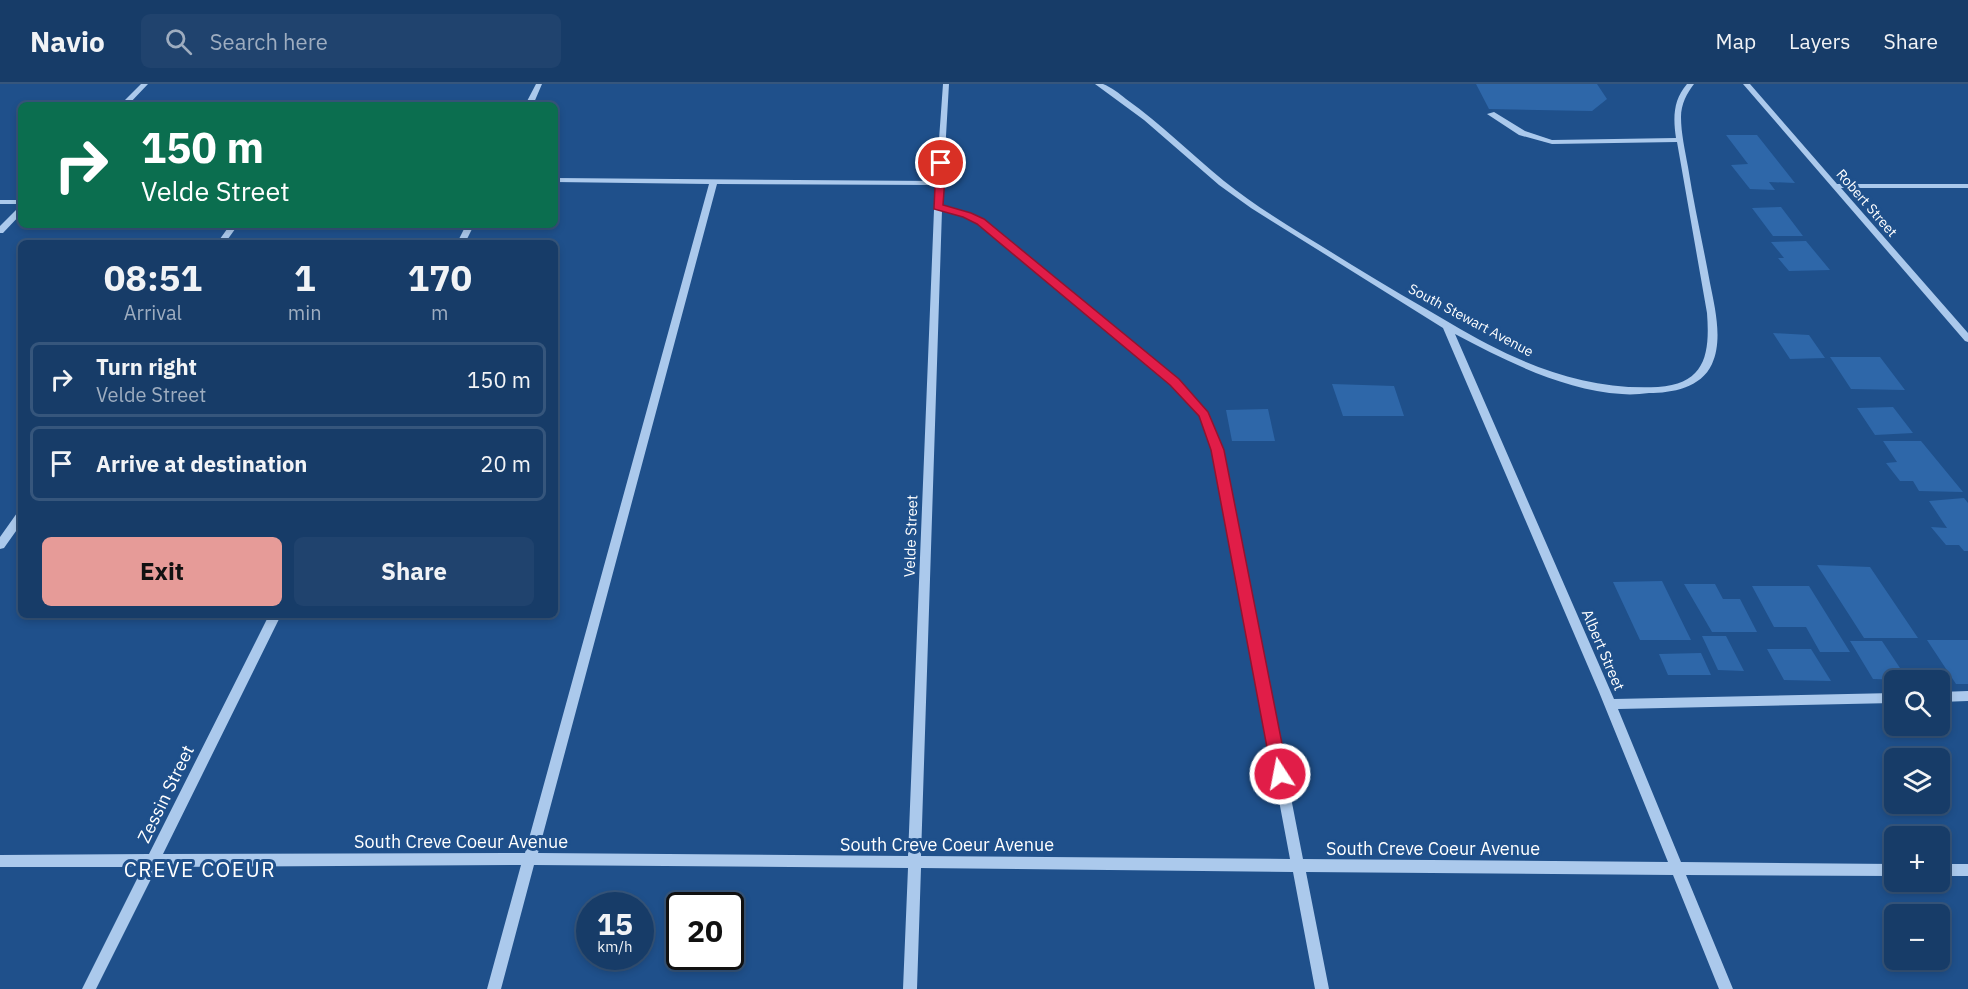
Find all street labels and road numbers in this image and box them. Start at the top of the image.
street label: Robert Street [1833,165,1901,241]
street label: South Stewart Avenue [1405,279,1537,361]
street label: Velde Street [900,494,921,578]
street label: Albert Street [1578,606,1629,693]
street label: Zessin Street [132,741,199,846]
street label: South Creve Coeur Avenue [354,830,568,853]
street label: South Creve Coeur Avenue [840,833,1054,856]
street label: South Creve Coeur Avenue [1326,837,1540,860]

